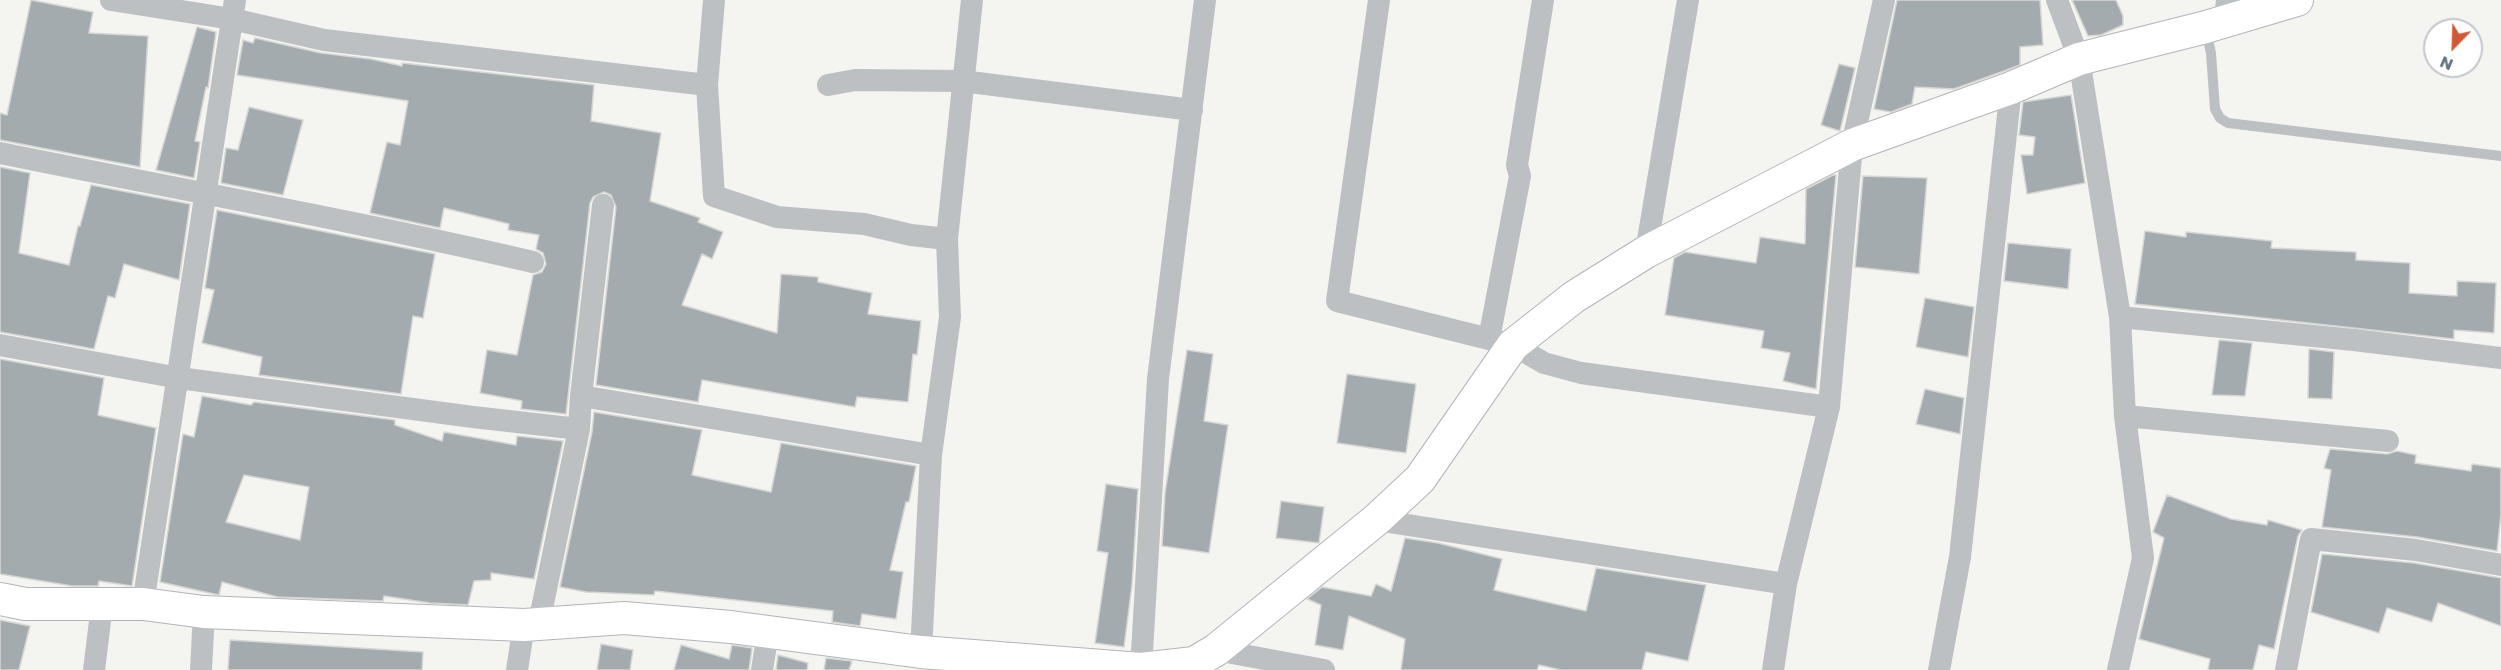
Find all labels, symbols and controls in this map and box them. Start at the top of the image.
north arrow [2423,18,2483,78]
text: N [2437,50,2457,76]

